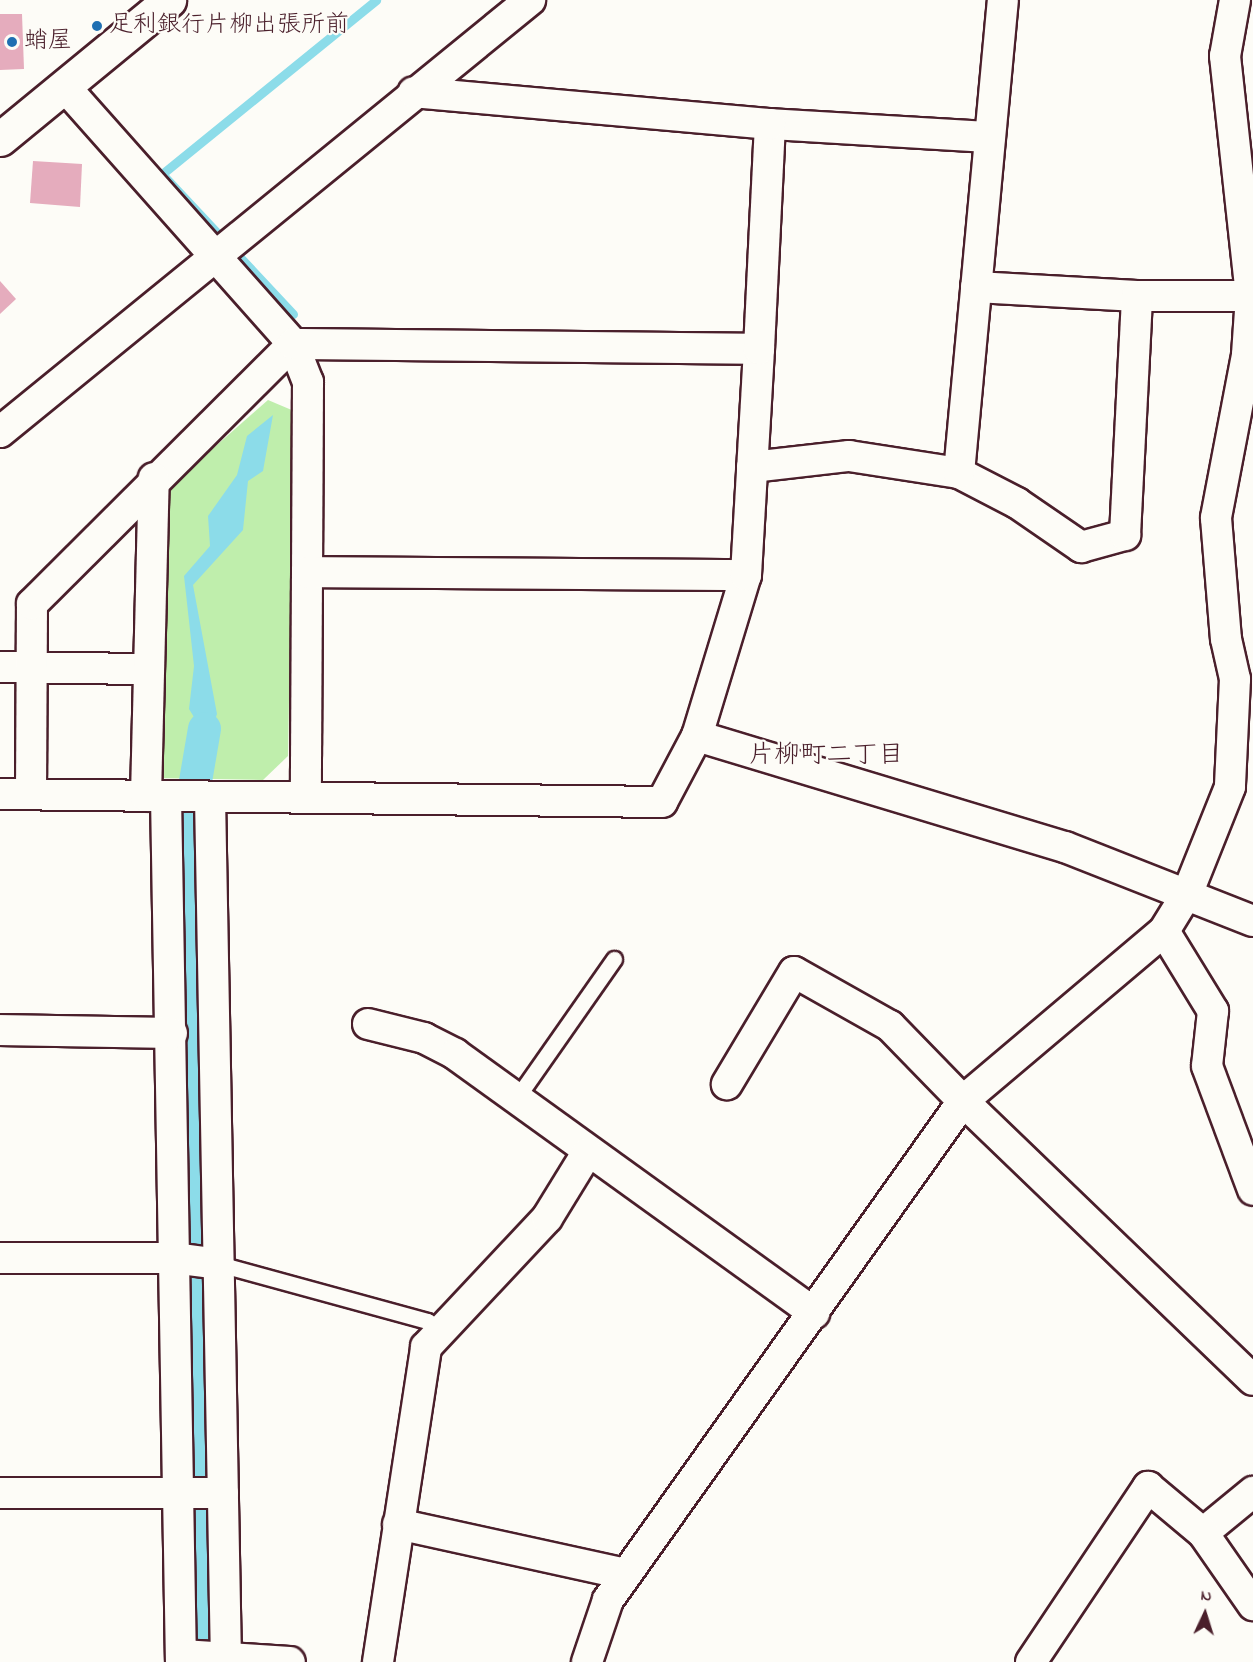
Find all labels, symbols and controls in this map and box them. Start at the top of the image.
place label: 足利銀行片柳出張所前 [109,12,349,40]
marker: 足利銀行片柳出張所前 [90,19,104,33]
place label: 蛸屋 [24,28,72,56]
marker: 蛸屋 [5,35,19,49]
district label: 片柳町二丁目 [748,741,904,773]
north arrow [1175,1584,1235,1644]
text: N [1200,1584,1212,1608]

